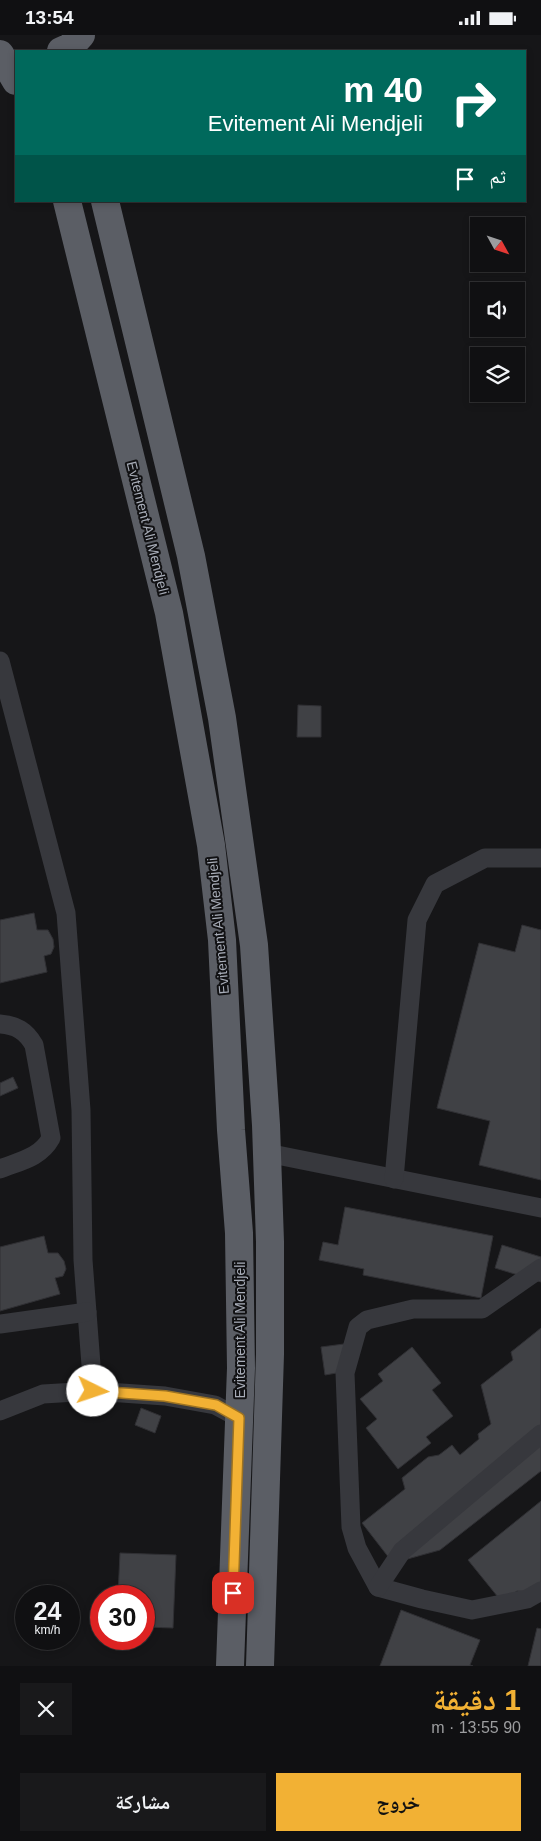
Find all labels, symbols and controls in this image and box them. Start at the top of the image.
text: 13:54 [25,7,74,28]
text: 40 m [343,70,423,109]
icon: right [441,70,506,135]
text: Evitement Ali Mendjeli [208,111,423,136]
icon: arrive [451,165,479,193]
text: ثم [489,166,506,187]
north arrow [470,217,525,273]
map controls [470,217,525,402]
button: sound [470,282,525,337]
button: layers [470,347,525,402]
street label: Evitement Ali Mendjeli [124,460,172,596]
street label: Evitement Ali Mendjeli [204,857,232,995]
street label: Evitement Ali Mendjeli [232,1262,248,1398]
position arrow [66,1364,118,1416]
pin [212,1572,254,1614]
icon: arrive [219,1579,247,1607]
speed limit sign: 30 [90,1585,155,1650]
text: 24 [34,1597,61,1625]
text: km/h [34,1623,61,1637]
button: close [20,1683,72,1735]
text: 1 دقيقة [433,1683,521,1716]
text: 90 m · 13:55 [431,1719,521,1736]
button: مشاركة [20,1773,266,1831]
button: خروج [276,1773,521,1831]

